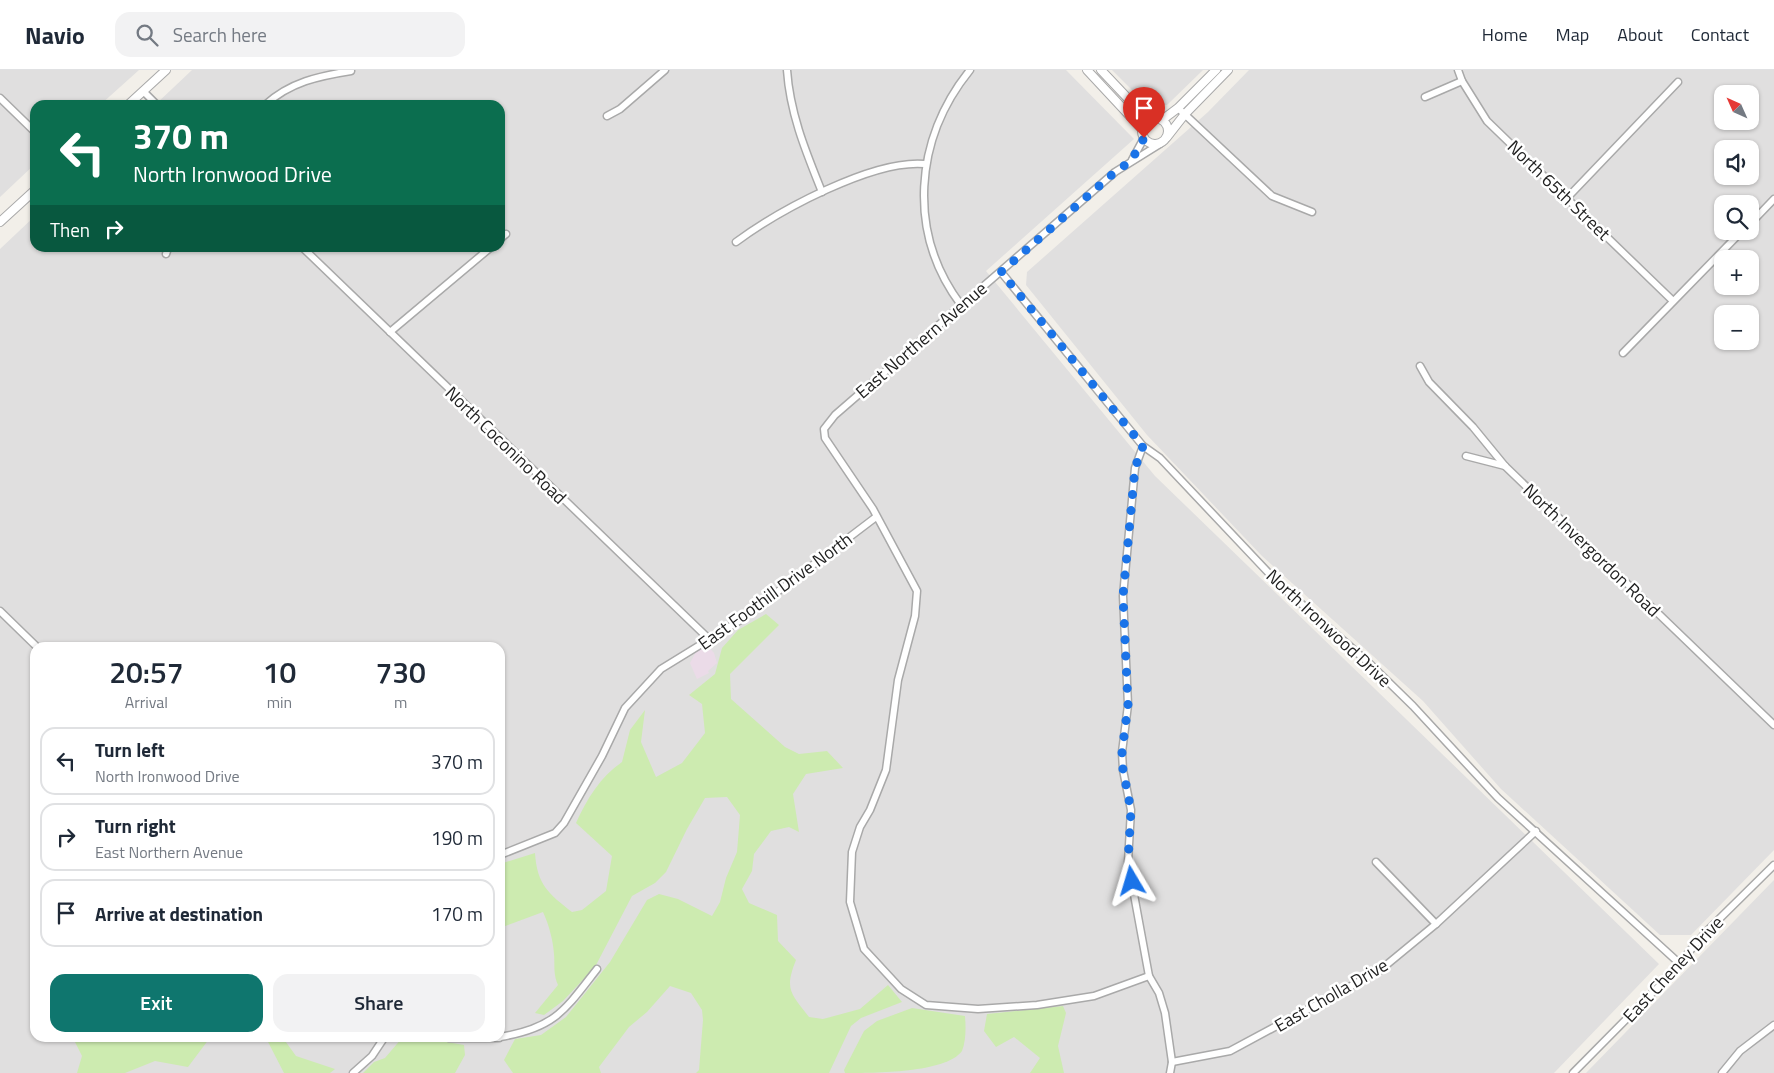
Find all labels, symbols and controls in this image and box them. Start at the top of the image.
search box [115,12,465,57]
text: Navio [25,17,85,53]
text: Search here [173,20,267,49]
icon: search [133,21,161,49]
text: Home [1482,21,1528,48]
text: Map [1556,21,1589,48]
text: About [1617,21,1663,48]
text: Contact [1691,21,1749,48]
north arrow [1714,85,1759,130]
map controls [1714,85,1759,350]
pin [1123,87,1165,138]
icon: arrive [1130,94,1158,122]
text: 370 m [133,109,229,163]
icon: left [50,120,115,185]
street label: North 65th Street [1501,134,1617,247]
button: sound [1714,140,1759,185]
text: North Ironwood Drive [133,157,332,191]
button: search [1714,195,1759,240]
text: Then [50,215,90,244]
icon: right [100,215,128,243]
button: + [1714,250,1759,295]
street label: East Northern Avenue [849,275,993,405]
button: − [1714,305,1759,350]
street label: North Coconino Road [439,380,573,510]
street label: North Invergordon Road [1517,477,1667,623]
street label: East Foothill Drive North [692,526,858,656]
street label: North Ironwood Drive [1260,563,1398,693]
text: 20:57 [109,649,184,695]
text: 10 [263,649,296,695]
text: 730 [375,649,426,695]
text: Arrival [125,690,168,714]
text: min [267,690,292,714]
text: m [394,690,407,714]
text: Turn left [95,735,165,764]
icon: left [52,747,80,775]
text: 370 m [431,747,483,776]
text: North Ironwood Drive [95,764,240,788]
text: Turn right [95,811,176,840]
icon: right [52,823,80,851]
text: 190 m [431,823,483,852]
text: East Northern Avenue [95,840,243,864]
position arrow [1105,854,1157,906]
icon: arrive [52,899,80,927]
text: Arrive at destination [95,899,263,928]
text: 170 m [431,899,483,928]
street label: East Cheney Drive [1616,910,1730,1028]
street label: East Cholla Drive [1269,951,1393,1039]
button: Exit [50,974,263,1032]
button: Share [273,974,485,1032]

